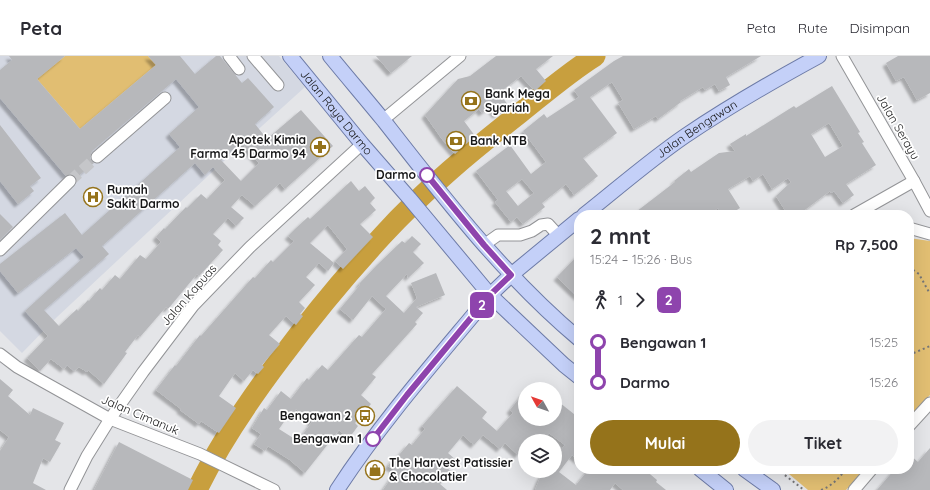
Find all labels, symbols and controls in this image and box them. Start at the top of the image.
text: Peta [20,16,62,40]
text: Peta [746,19,776,37]
text: Rute [798,19,828,37]
text: Disimpan [850,19,910,37]
street label: Jalan Raya Darmo [297,66,376,158]
place label: Bank Mega Syariah [485,86,550,115]
bank icon: Bank Mega Syariah [460,90,482,112]
street label: Jalan Serayu [874,91,923,162]
street label: Jalan Bengawan [653,97,740,161]
bank icon: Bank NTB [445,130,467,152]
place label: Apotek Kimia Farma 45 Darmo 94 [190,132,306,161]
place label: Bank NTB [470,133,527,148]
pharmacy icon: Apotek Kimia Farma 45 Darmo 94 [309,136,331,158]
place label: Darmo [376,167,416,182]
marker: Darmo [419,167,435,183]
place label: Rumah Sakit Darmo [107,182,180,211]
hospital icon: Rumah Sakit Darmo [82,186,104,208]
text: 2 mnt [590,222,651,250]
text: Rp 7,500 [835,235,898,254]
text: 15:24 – 15:26 · Bus [590,251,692,267]
street label: Jalan Kapuas [158,261,220,329]
icon: walk [590,289,612,311]
icon: forward [629,289,651,311]
text: 2 [665,291,673,309]
line badge: 2 [469,292,495,318]
text: 1 [618,292,623,308]
text: 2 [478,296,486,314]
text: Bengawan 1 [620,333,706,352]
text: 15:25 [869,334,898,350]
text: Darmo [620,373,670,392]
text: 15:26 [869,374,898,390]
north arrow [518,382,562,426]
map controls [518,382,562,478]
street label: Jalan Cimanuk [99,391,181,438]
bus stop icon: Bengawan 2 [354,405,376,427]
place label: Bengawan 2 [280,408,351,423]
button: Mulai [590,420,740,466]
button: Tiket [748,420,898,466]
place label: Bengawan 1 [293,431,362,446]
marker: Bengawan 1 [365,431,381,447]
button: layers [518,434,562,478]
place label: The Harvest Patissier & Chocolatier [389,455,513,484]
shop icon: The Harvest Patissier & Chocolatier [364,459,386,481]

